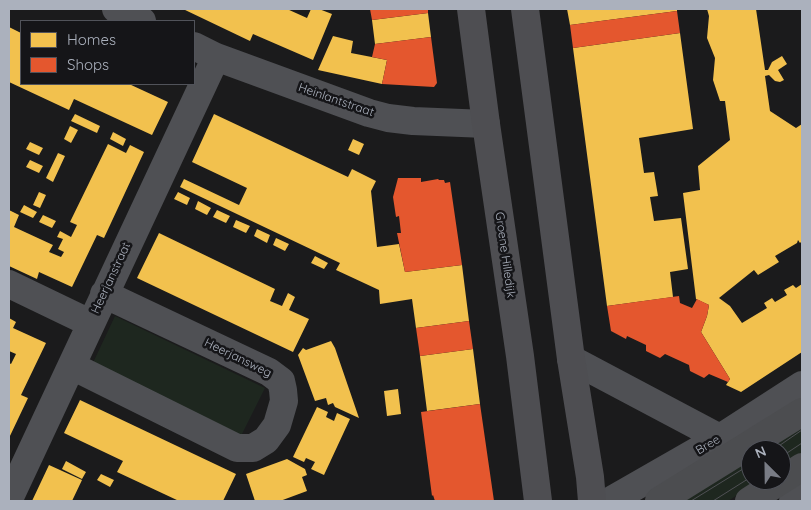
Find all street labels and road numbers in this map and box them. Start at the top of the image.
street label: Heinlantstraat [296,80,376,120]
street label: Groene Hilledijk [492,211,518,299]
street label: Heerjanstraat [88,240,134,316]
street label: Heerjansweg [202,336,274,380]
street label: Bree [693,432,723,458]

